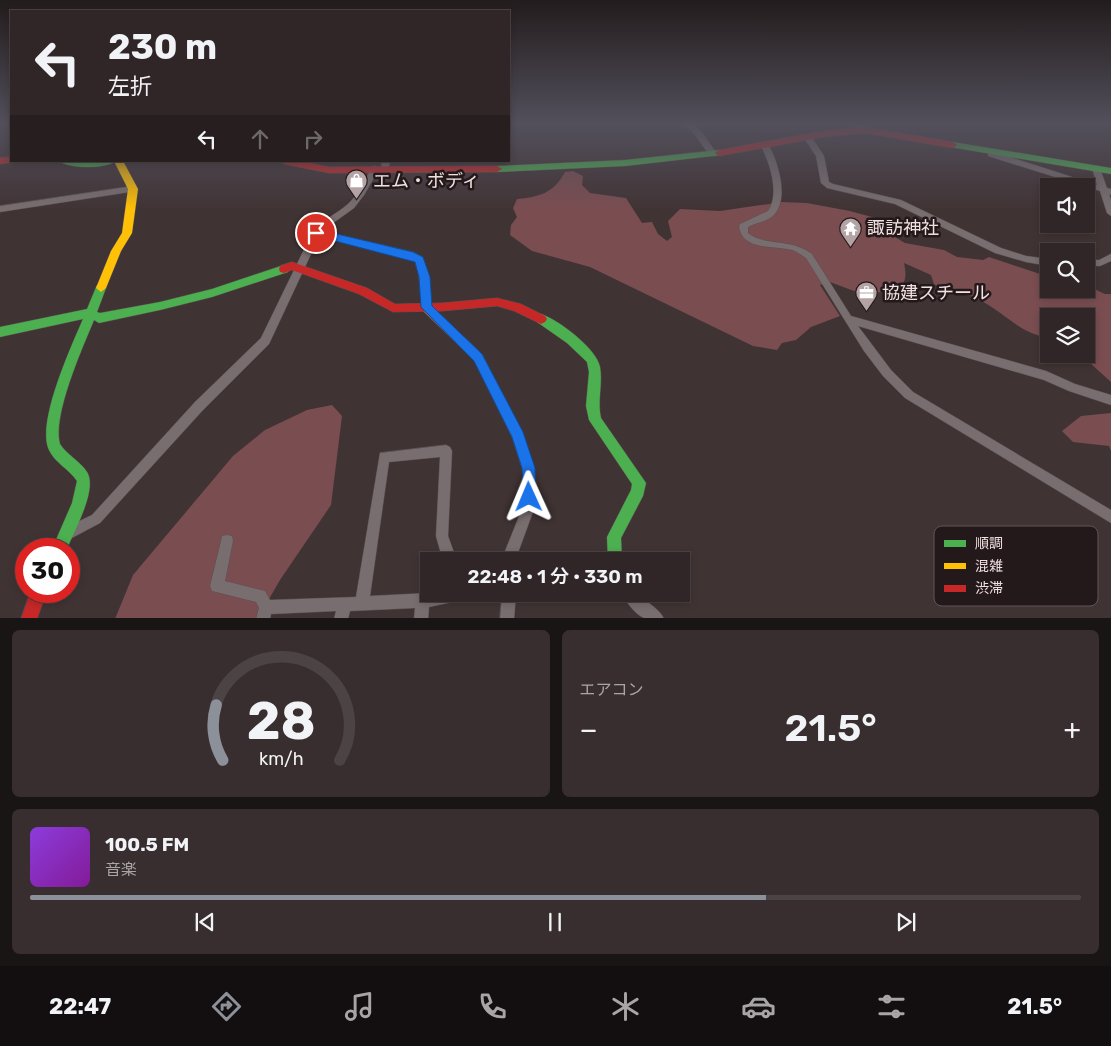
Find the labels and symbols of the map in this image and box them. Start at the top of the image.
shop icon: エム・ボディ [345,169,369,200]
place label: エム・ボディ [373,170,480,192]
pin [295,212,337,254]
temple icon: 諏訪神社 [839,216,863,247]
place label: 諏訪神社 [867,217,939,239]
office icon: 協建スチール [854,281,878,312]
place label: 協建スチール [882,282,990,304]
position arrow [502,470,554,522]
legend [934,526,1098,606]
text: 順調 [975,535,1003,552]
speed limit sign: 30 [15,538,80,603]
text: 混雑 [975,558,1003,575]
text: 渋滞 [975,580,1003,597]

